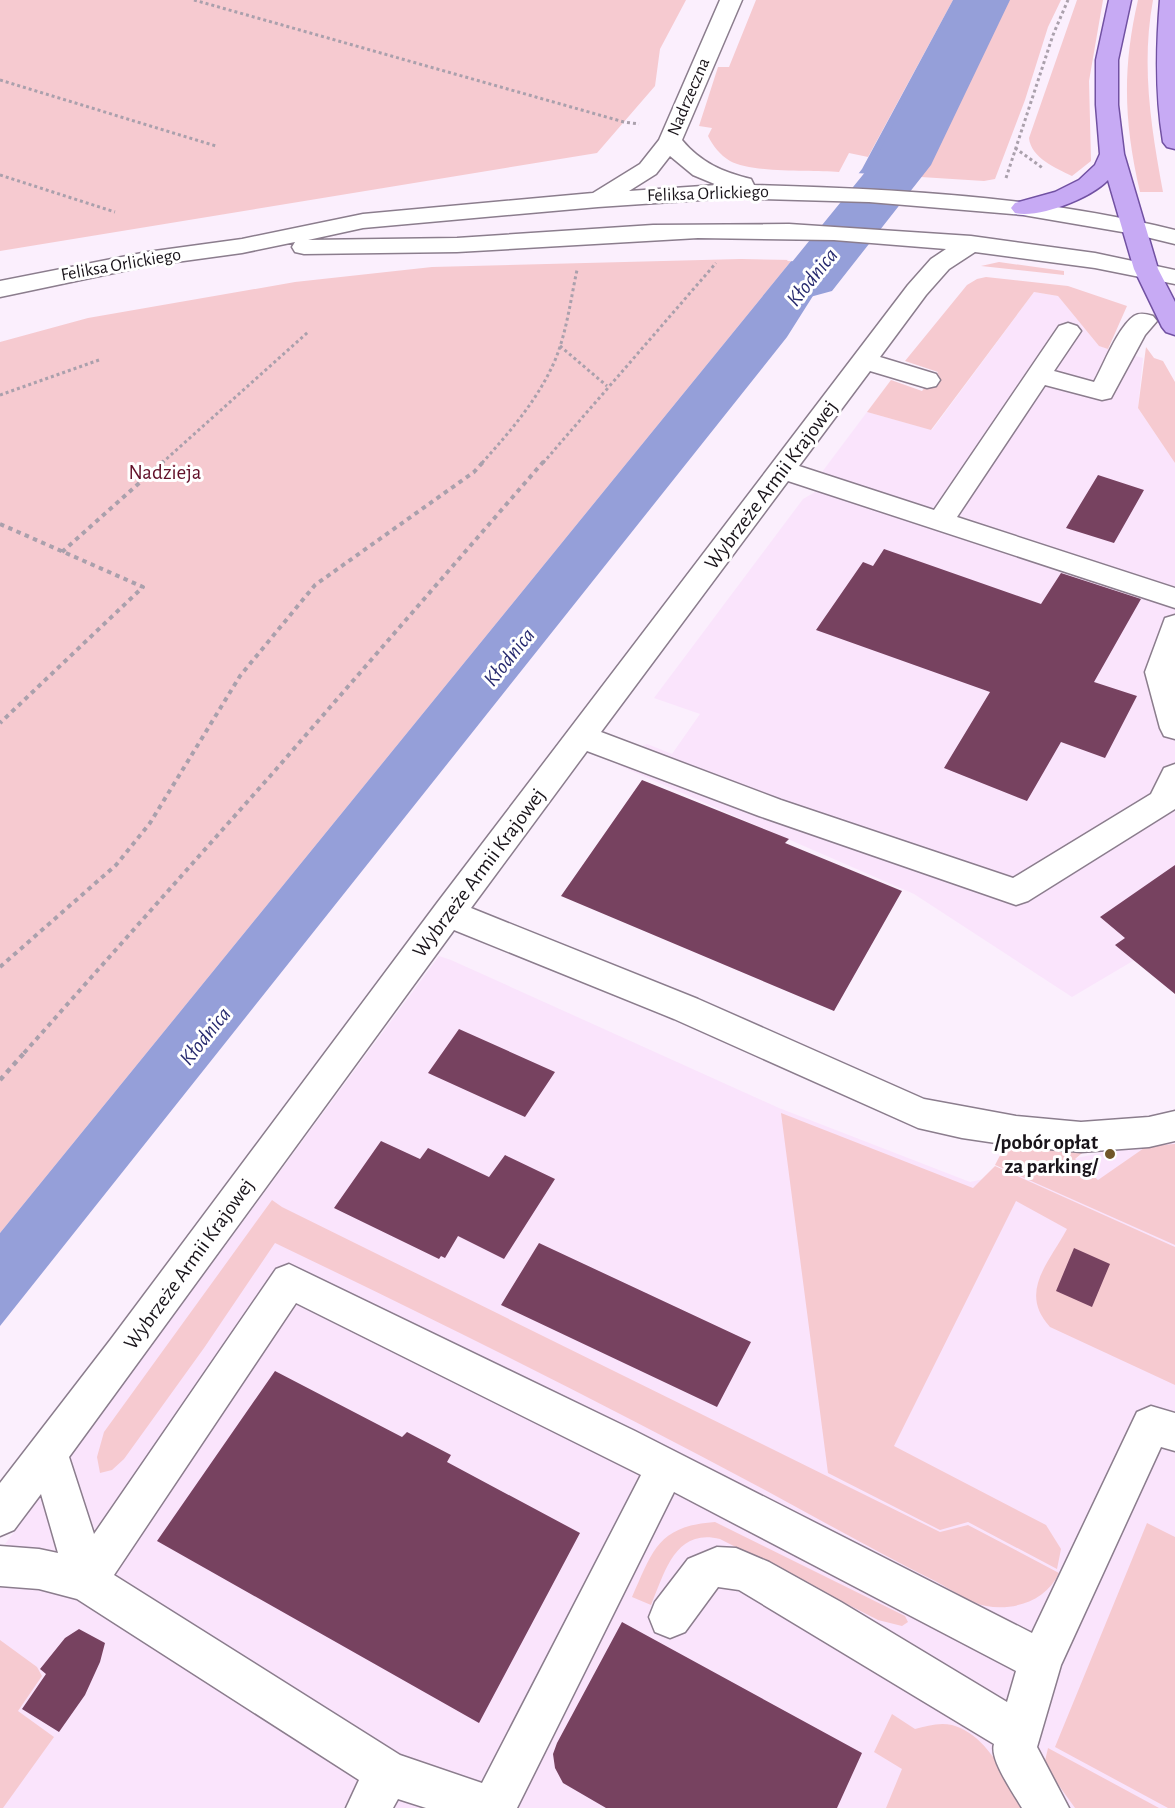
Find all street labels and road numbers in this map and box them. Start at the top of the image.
street label: Nadrzeczna [665,55,713,139]
street label: Feliksa Orlickiego [647,183,769,205]
street label: Feliksa Orlickiego [60,246,183,284]
street label: Wybrzeże Armii Krajowej [701,397,841,573]
street label: Wybrzeże Armii Krajowej [409,785,549,961]
street label: Wybrzeże Armii Krajowej [120,1175,258,1353]

